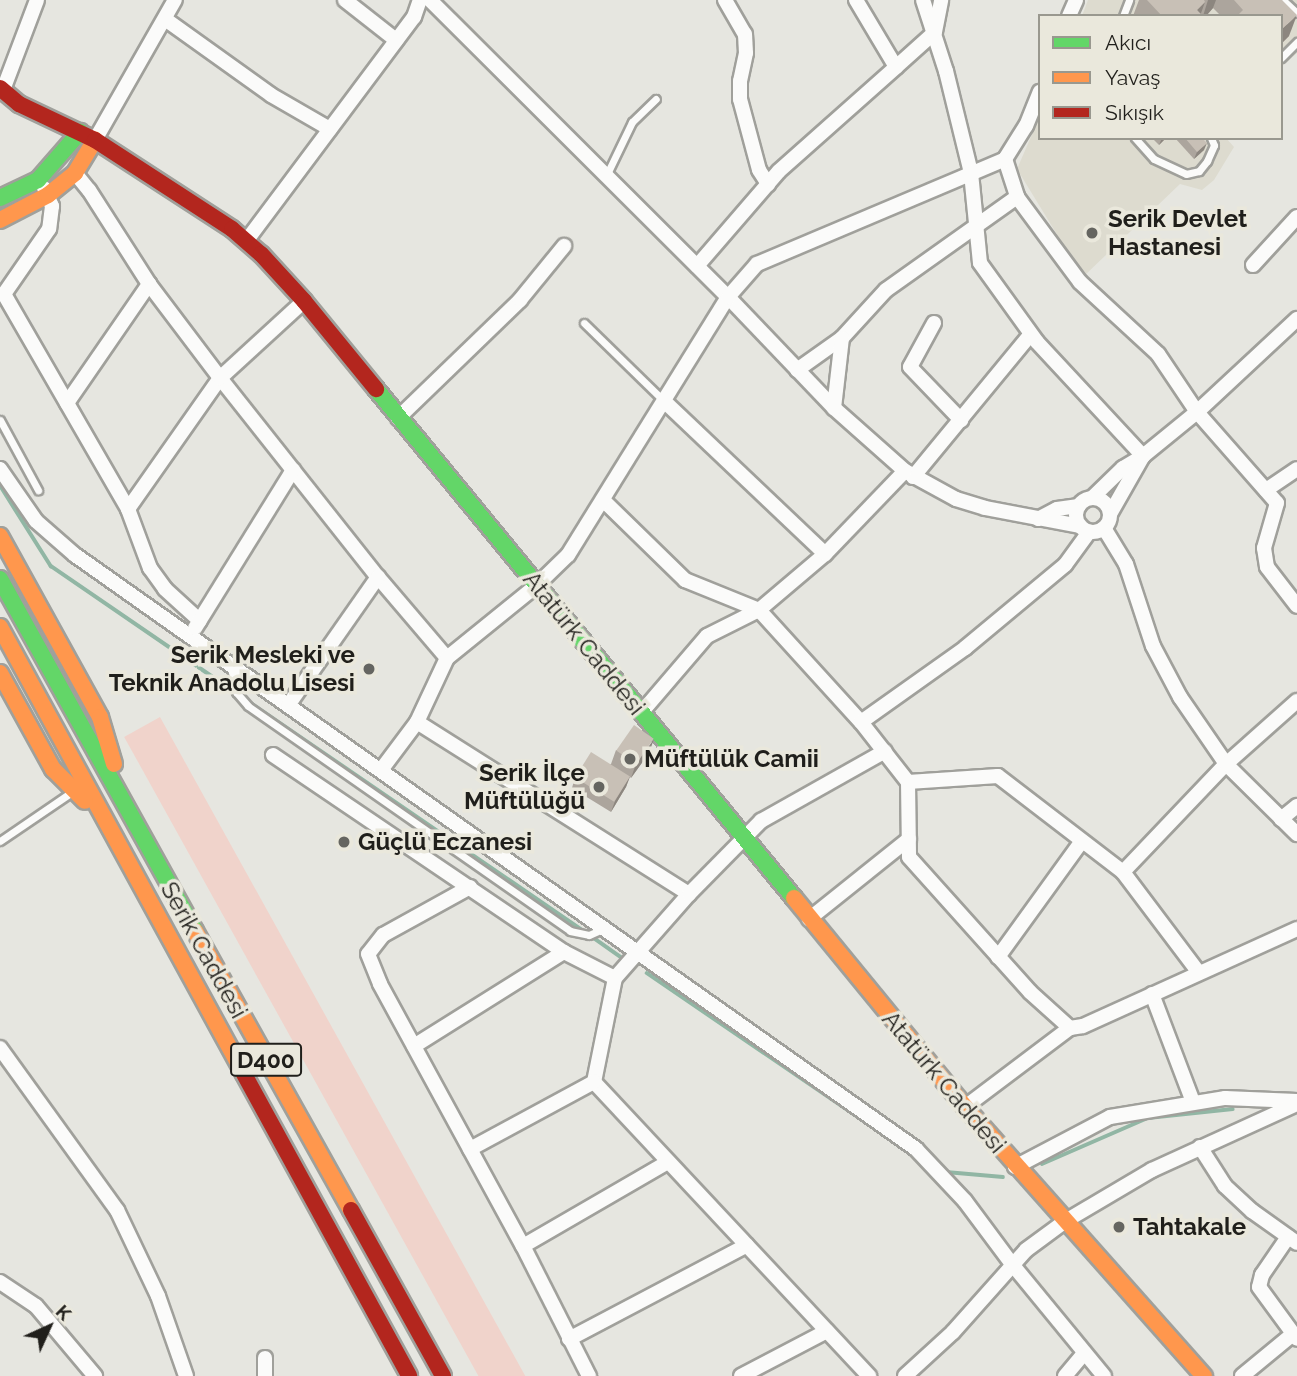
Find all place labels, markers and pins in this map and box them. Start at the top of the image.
place label: Serik Devlet Hastanesi [1108,205,1247,261]
marker: Serik Devlet Hastanesi [1082,223,1102,243]
place label: Serik Mesleki ve Teknik Anadolu Lisesi [108,641,355,697]
marker: Serik Mesleki ve Teknik Anadolu Lisesi [361,661,377,677]
place label: Müftülük Camii [644,745,819,773]
marker: Müftülük Camii [622,751,638,767]
place label: Serik İlçe Müftülüğü [464,759,585,815]
marker: Serik İlçe Müftülüğü [591,779,607,795]
place label: Güçlü Eczanesi [358,828,532,856]
marker: Güçlü Eczanesi [336,834,352,850]
place label: Tahtakale [1133,1213,1246,1241]
marker: Tahtakale [1111,1219,1127,1235]

